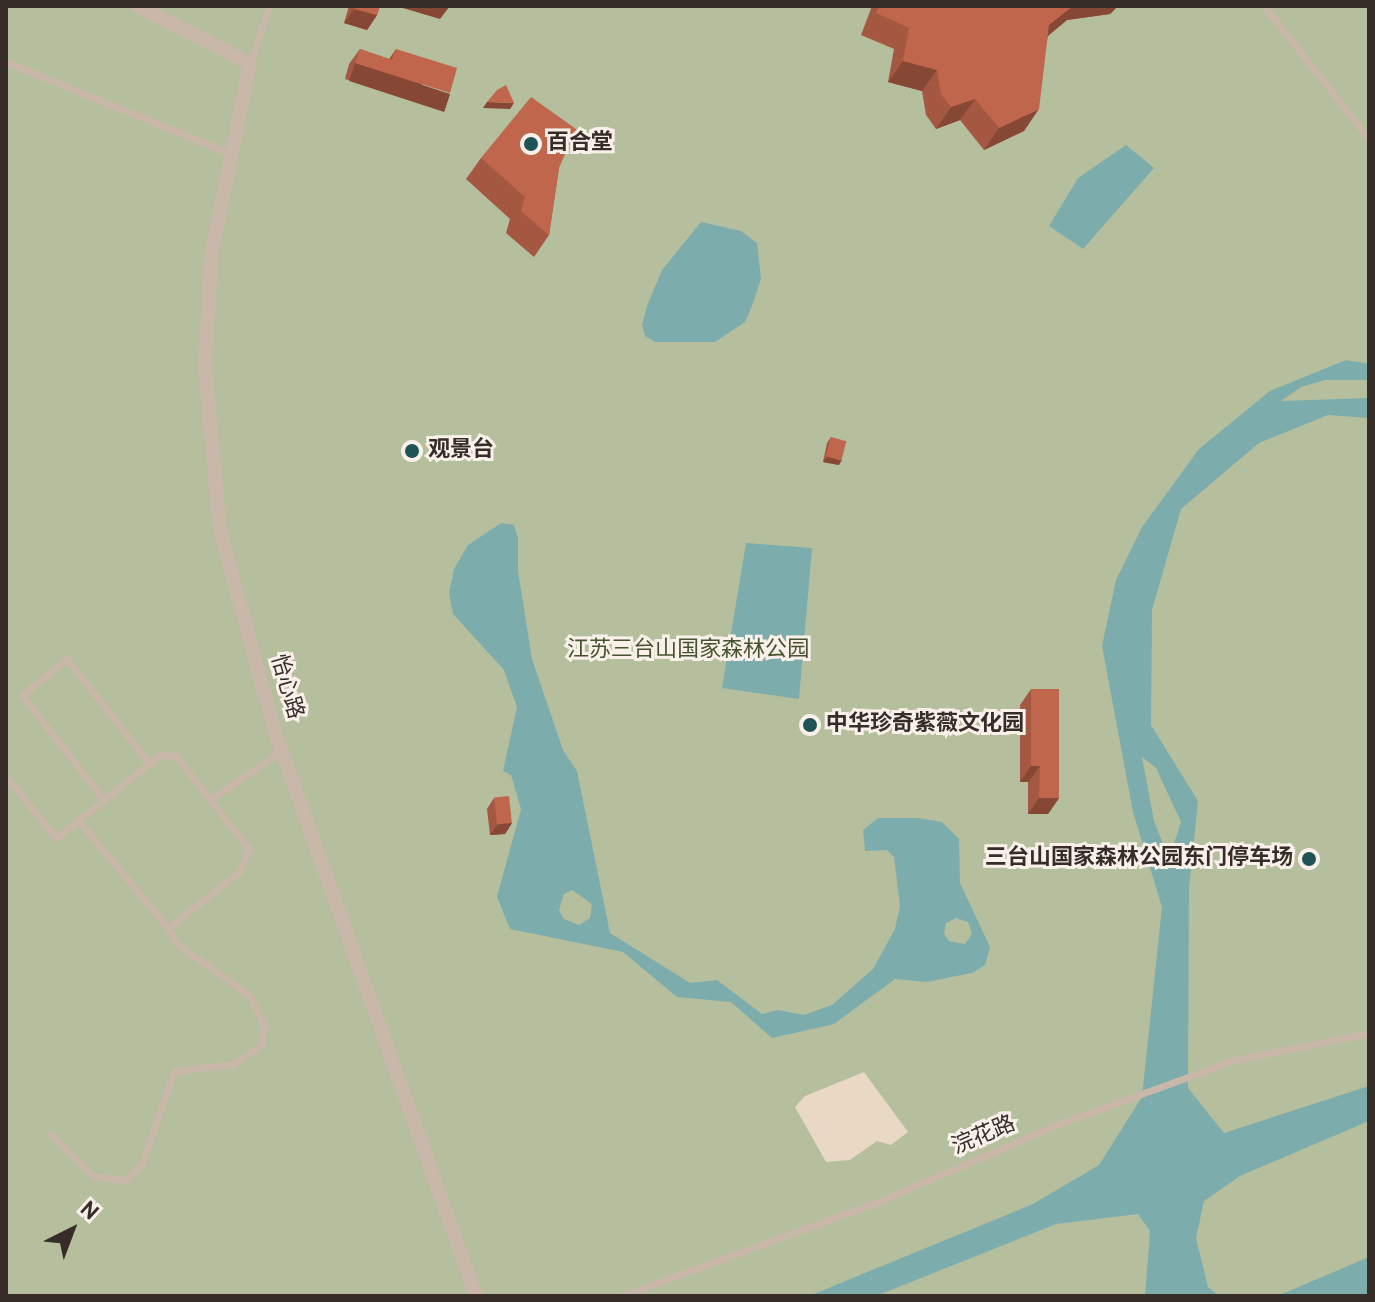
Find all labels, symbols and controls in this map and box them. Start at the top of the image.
place label: 百合堂 [547,131,613,157]
marker: 百合堂 [522,135,540,153]
place label: 观景台 [428,438,494,464]
marker: 观景台 [403,442,421,460]
park label: 江苏三台山国家森林公园 [567,638,809,664]
street label: 怡心路 [264,652,308,722]
place label: 中华珍奇紫薇文化园 [826,712,1024,738]
marker: 中华珍奇紫薇文化园 [801,716,819,734]
place label: 三台山国家森林公园东门停车场 [985,846,1293,872]
marker: 三台山国家森林公园东门停车场 [1300,850,1318,868]
street label: 浣花路 [948,1111,1020,1161]
north arrow [32,1190,112,1270]
text: N [73,1196,103,1227]

